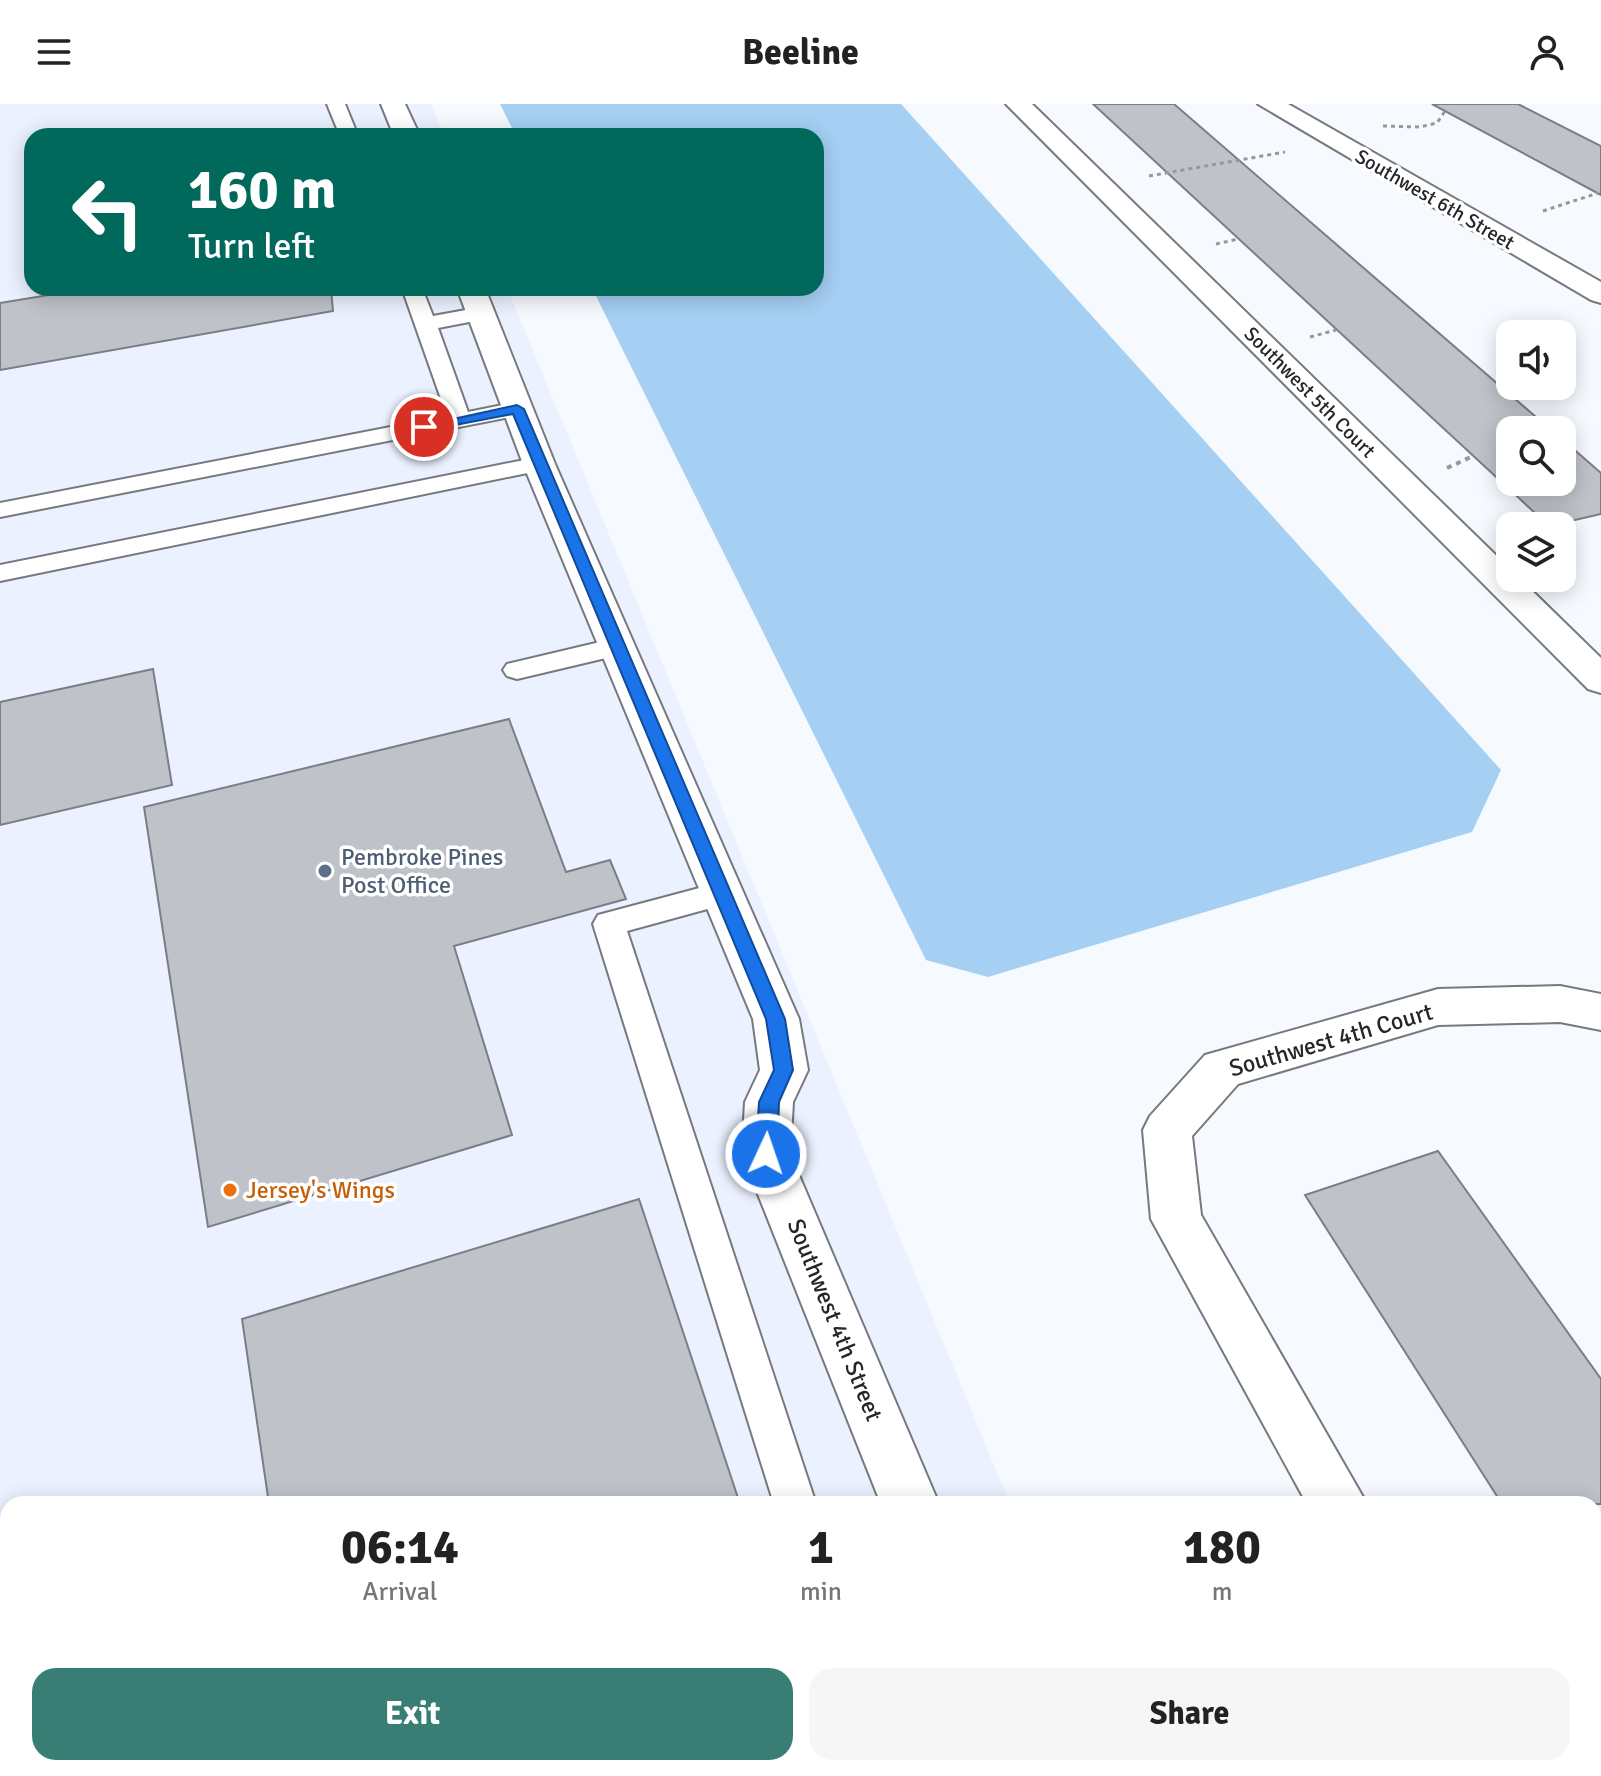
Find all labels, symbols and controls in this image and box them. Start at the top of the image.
icon: menu [32,30,76,74]
text: Beeline [742,30,859,75]
icon: person [1525,30,1569,74]
street label: Southwest 6th Street [1351,144,1519,255]
text: 160 m [188,155,336,224]
icon: left [56,160,160,264]
text: Turn left [188,224,315,269]
map controls [1496,320,1576,592]
button: sound [1496,320,1576,400]
street label: Southwest 5th Court [1239,321,1381,463]
pin [390,393,458,461]
icon: arrive [402,405,446,449]
button: search [1496,416,1576,496]
button: layers [1496,512,1576,592]
place label: Pembroke Pines Post Office [341,842,503,900]
marker: Pembroke Pines Post Office [316,862,334,880]
street label: Southwest 4th Court [1226,997,1436,1083]
position arrow [724,1112,808,1196]
place label: Jersey's Wings [246,1175,395,1205]
marker: Jersey's Wings [221,1181,239,1199]
street label: Southwest 4th Street [781,1214,889,1426]
text: 06:14 [341,1518,459,1577]
text: 1 [808,1518,834,1577]
text: 180 [1183,1518,1261,1577]
text: Arrival [363,1576,437,1608]
text: min [800,1576,842,1608]
text: m [1212,1576,1232,1608]
button: Exit [32,1668,793,1760]
button: Share [809,1668,1570,1760]

